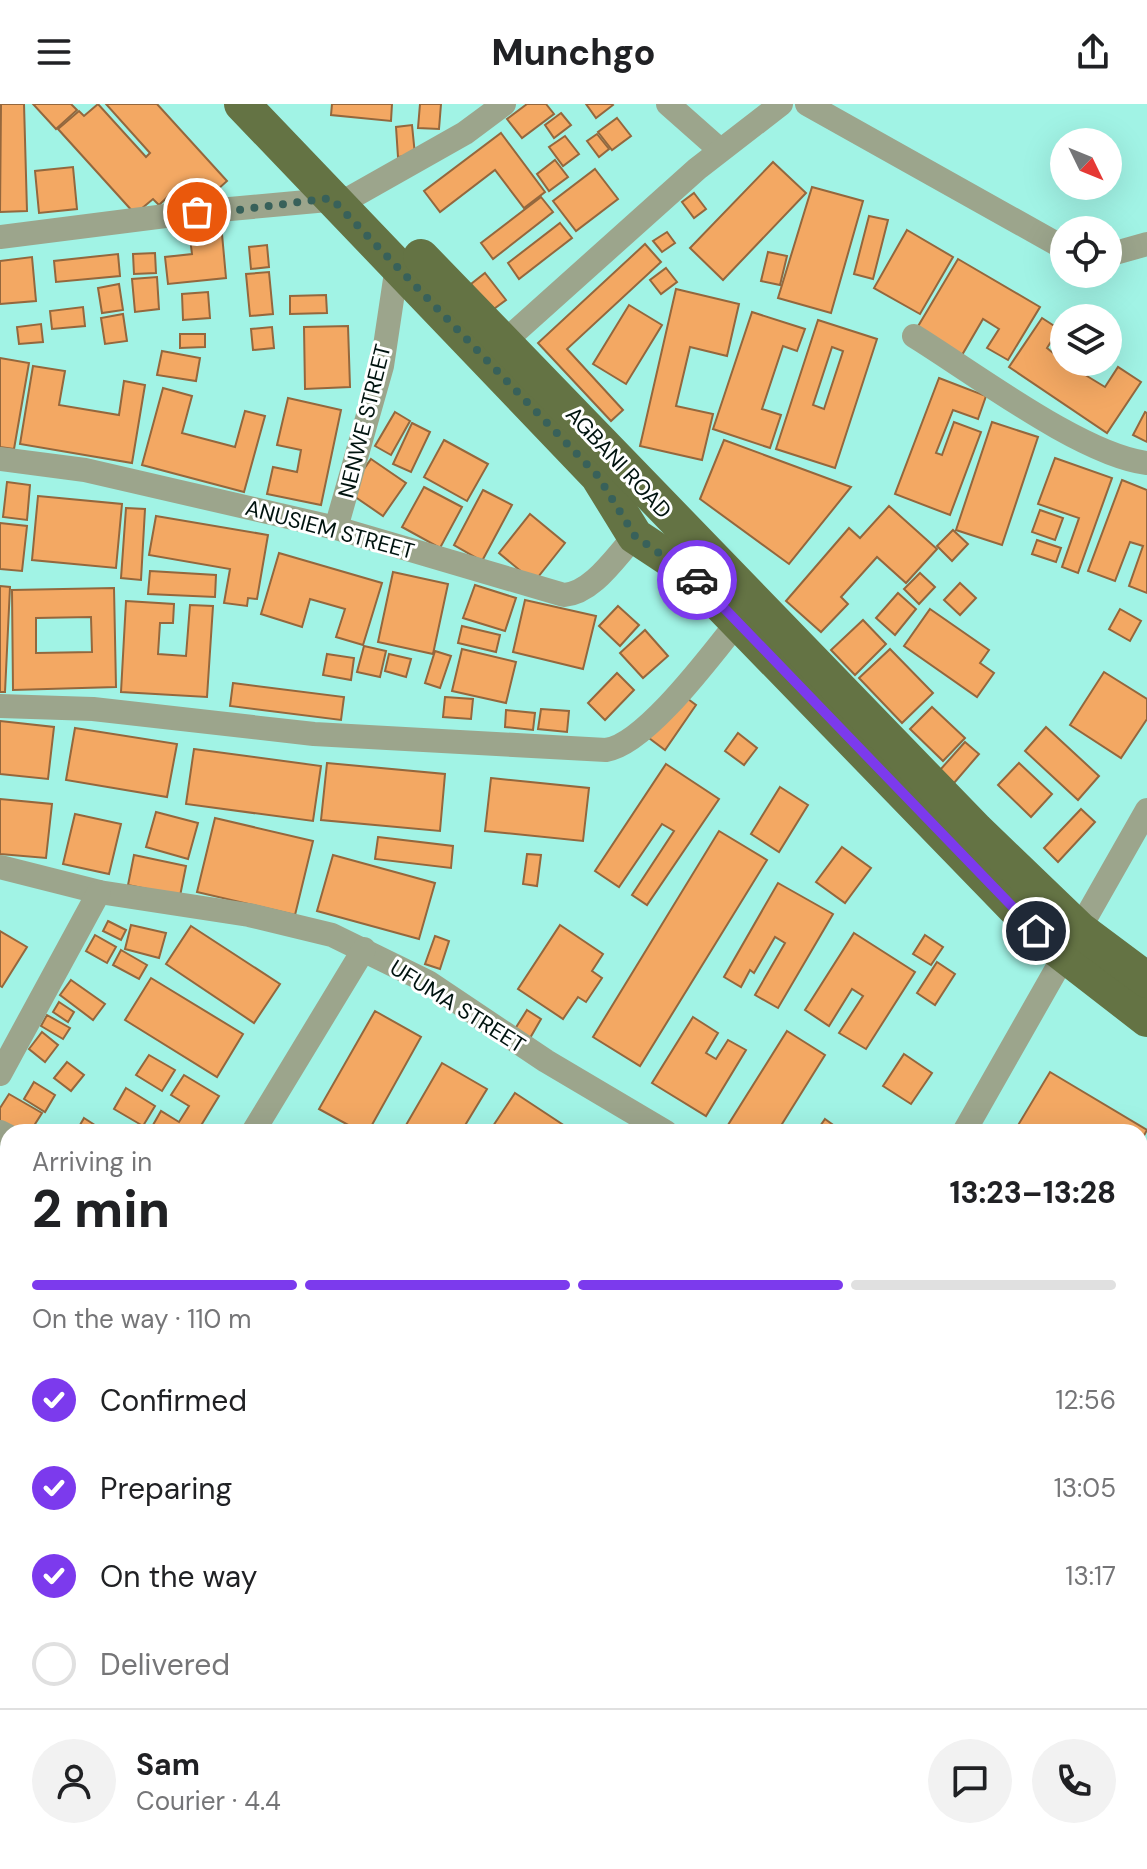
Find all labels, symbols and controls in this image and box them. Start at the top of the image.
text: Munchgo [491,29,656,76]
icon: menu [32,30,76,74]
icon: share [1071,30,1115,74]
north arrow [1050,128,1122,200]
map controls [1050,128,1122,376]
pin [163,178,231,246]
icon: bag [175,190,219,234]
button: locate [1050,216,1122,288]
button: layers [1050,304,1122,376]
street label: NENWE STREET [331,341,398,501]
street label: AGBANI ROAD [559,400,678,525]
street label: ANUSIEM STREET [242,493,418,566]
courier [657,540,737,620]
icon: car [675,558,719,602]
pin [1002,897,1070,965]
icon: home [1014,909,1058,953]
street label: UFUMA STREET [385,953,531,1060]
text: Arriving in [32,1145,152,1179]
text: 13:23–13:28 [949,1173,1116,1212]
text: 2 min [32,1175,170,1243]
text: On the way · 110 m [32,1302,251,1336]
icon: check [32,1378,76,1422]
text: Confirmed [100,1381,247,1420]
text: 12:56 [1055,1383,1116,1417]
icon: check [32,1466,76,1510]
text: Preparing [100,1469,232,1508]
text: 13:05 [1054,1471,1116,1505]
icon: check [32,1554,76,1598]
text: On the way [100,1557,257,1596]
text: 13:17 [1065,1559,1116,1593]
text: Delivered [100,1645,230,1684]
button: person [32,1739,116,1823]
button: chat [928,1739,1012,1823]
button: phone [1032,1739,1116,1823]
text: Sam [136,1745,200,1784]
text: Courier · 4.4 [136,1784,281,1818]

